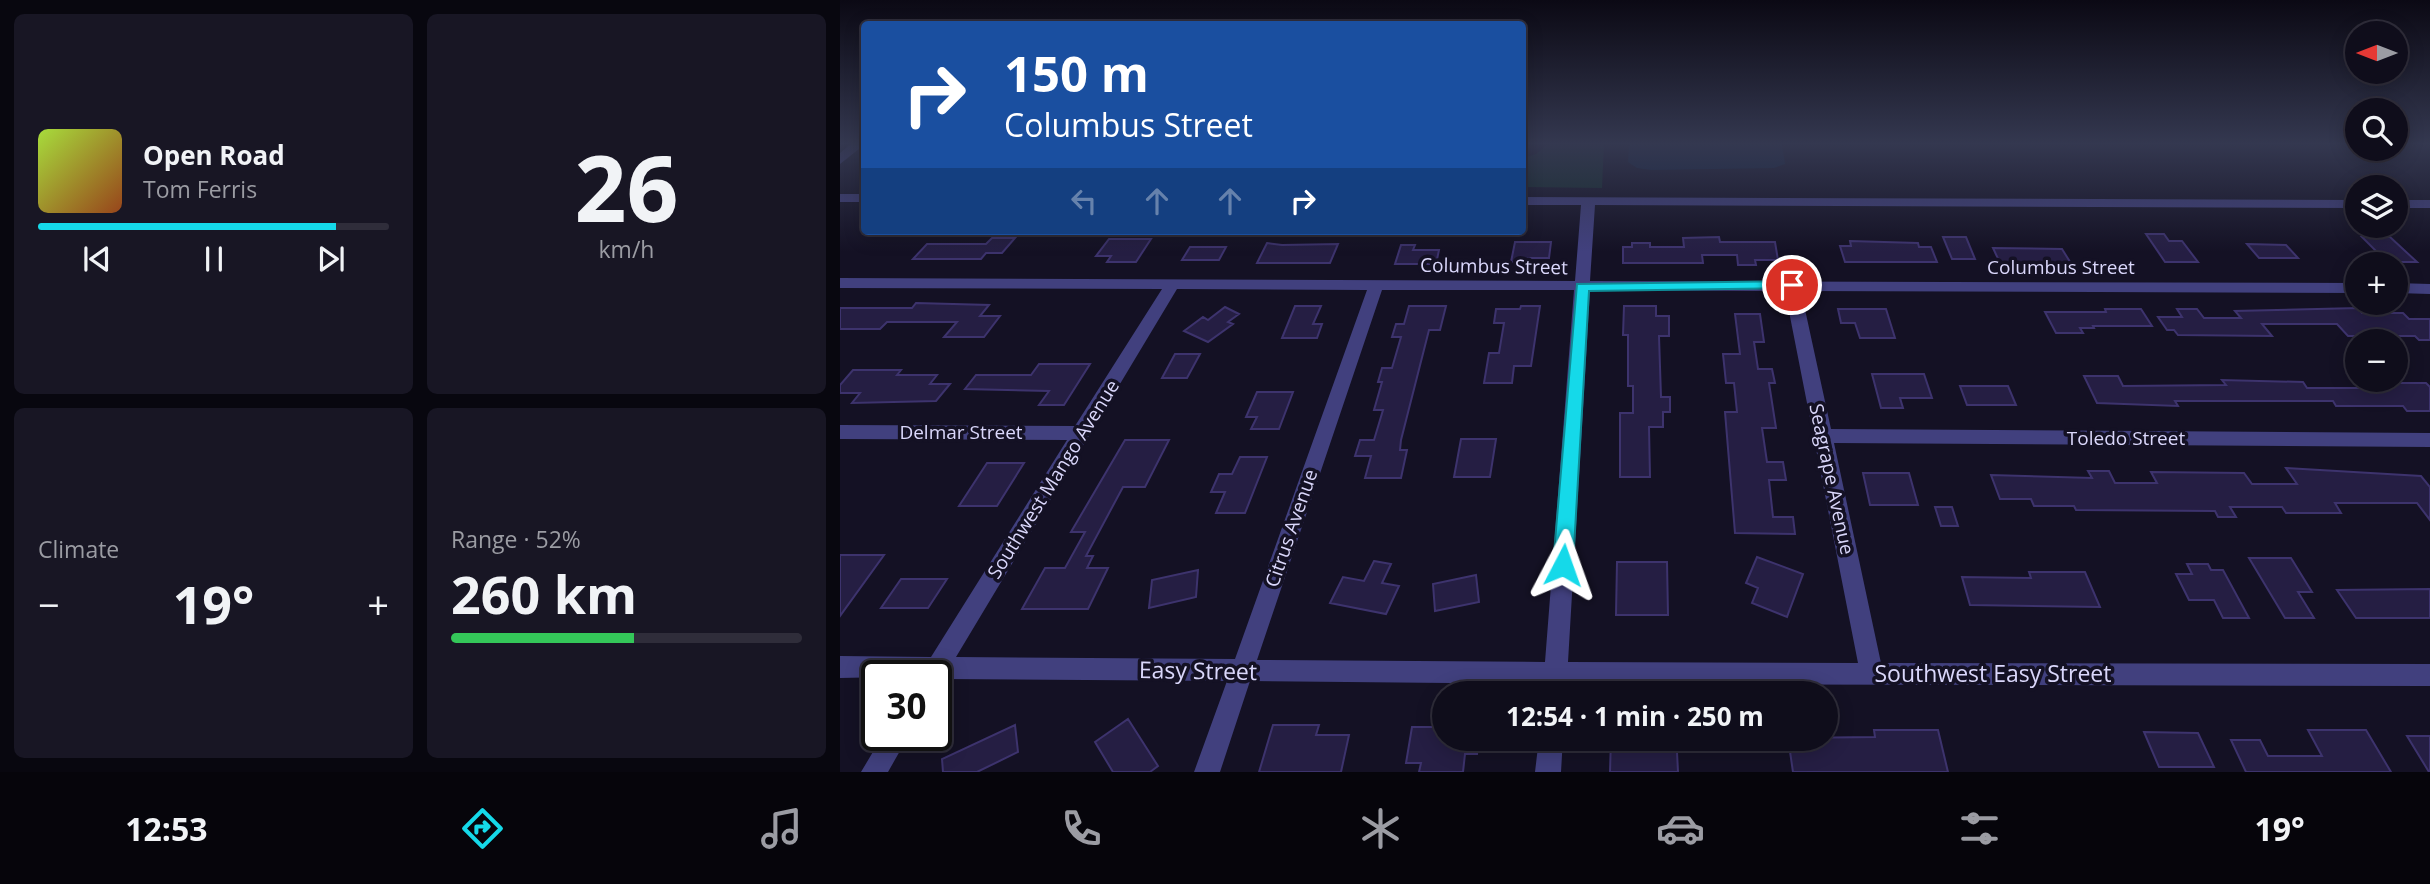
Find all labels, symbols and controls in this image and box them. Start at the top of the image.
north arrow [2345,21,2408,84]
map controls [2345,21,2408,392]
text: 150 m [1004,40,1149,106]
icon: right [889,49,980,140]
button: search [2345,98,2408,161]
text: Columbus Street [1004,103,1253,146]
text: 26 [574,125,679,249]
text: Open Road [143,137,285,173]
text: Tom Ferris [143,173,257,205]
button: layers [2345,175,2408,238]
icon: left [1065,182,1103,220]
icon: ahead [1138,182,1176,220]
icon: ahead [1211,182,1249,220]
icon: right [1284,182,1322,220]
text: km/h [599,233,654,265]
icon: previous [78,240,116,278]
icon: pause [195,240,233,278]
icon: next [312,240,350,278]
street label: Columbus Street [1420,252,1568,280]
button: + [2345,252,2408,315]
street label: Columbus Street [1987,254,2135,280]
pin [1762,255,1822,315]
icon: arrive [1773,266,1811,304]
button: − [2345,329,2408,392]
street label: Southwest Mango Avenue [981,374,1125,584]
street label: Seagrape Avenue [1803,401,1861,557]
street label: Delmar Street [899,419,1023,445]
street label: Toledo Street [2067,425,2185,451]
street label: Citrus Avenue [1259,466,1323,590]
text: Range · 52% [451,523,581,555]
position arrow [1526,528,1600,602]
text: Climate [38,533,119,565]
text: 260 km [451,558,637,629]
text: 19° [173,568,254,639]
text: − [38,578,60,630]
text: + [367,578,389,630]
street label: Easy Street [1139,653,1257,687]
street label: Southwest Easy Street [1875,657,2112,689]
speed limit sign: 30 [861,660,952,751]
text: 12:54 · 1 min · 250 m [1506,698,1764,734]
icon: directions [458,804,507,853]
icon: music [757,804,806,853]
icon: phone [1057,804,1106,853]
icon: climate [1356,804,1405,853]
icon: car [1656,804,1705,853]
icon: filters [1955,804,2004,853]
text: 12:53 [125,807,208,850]
text: 19° [2254,807,2305,850]

